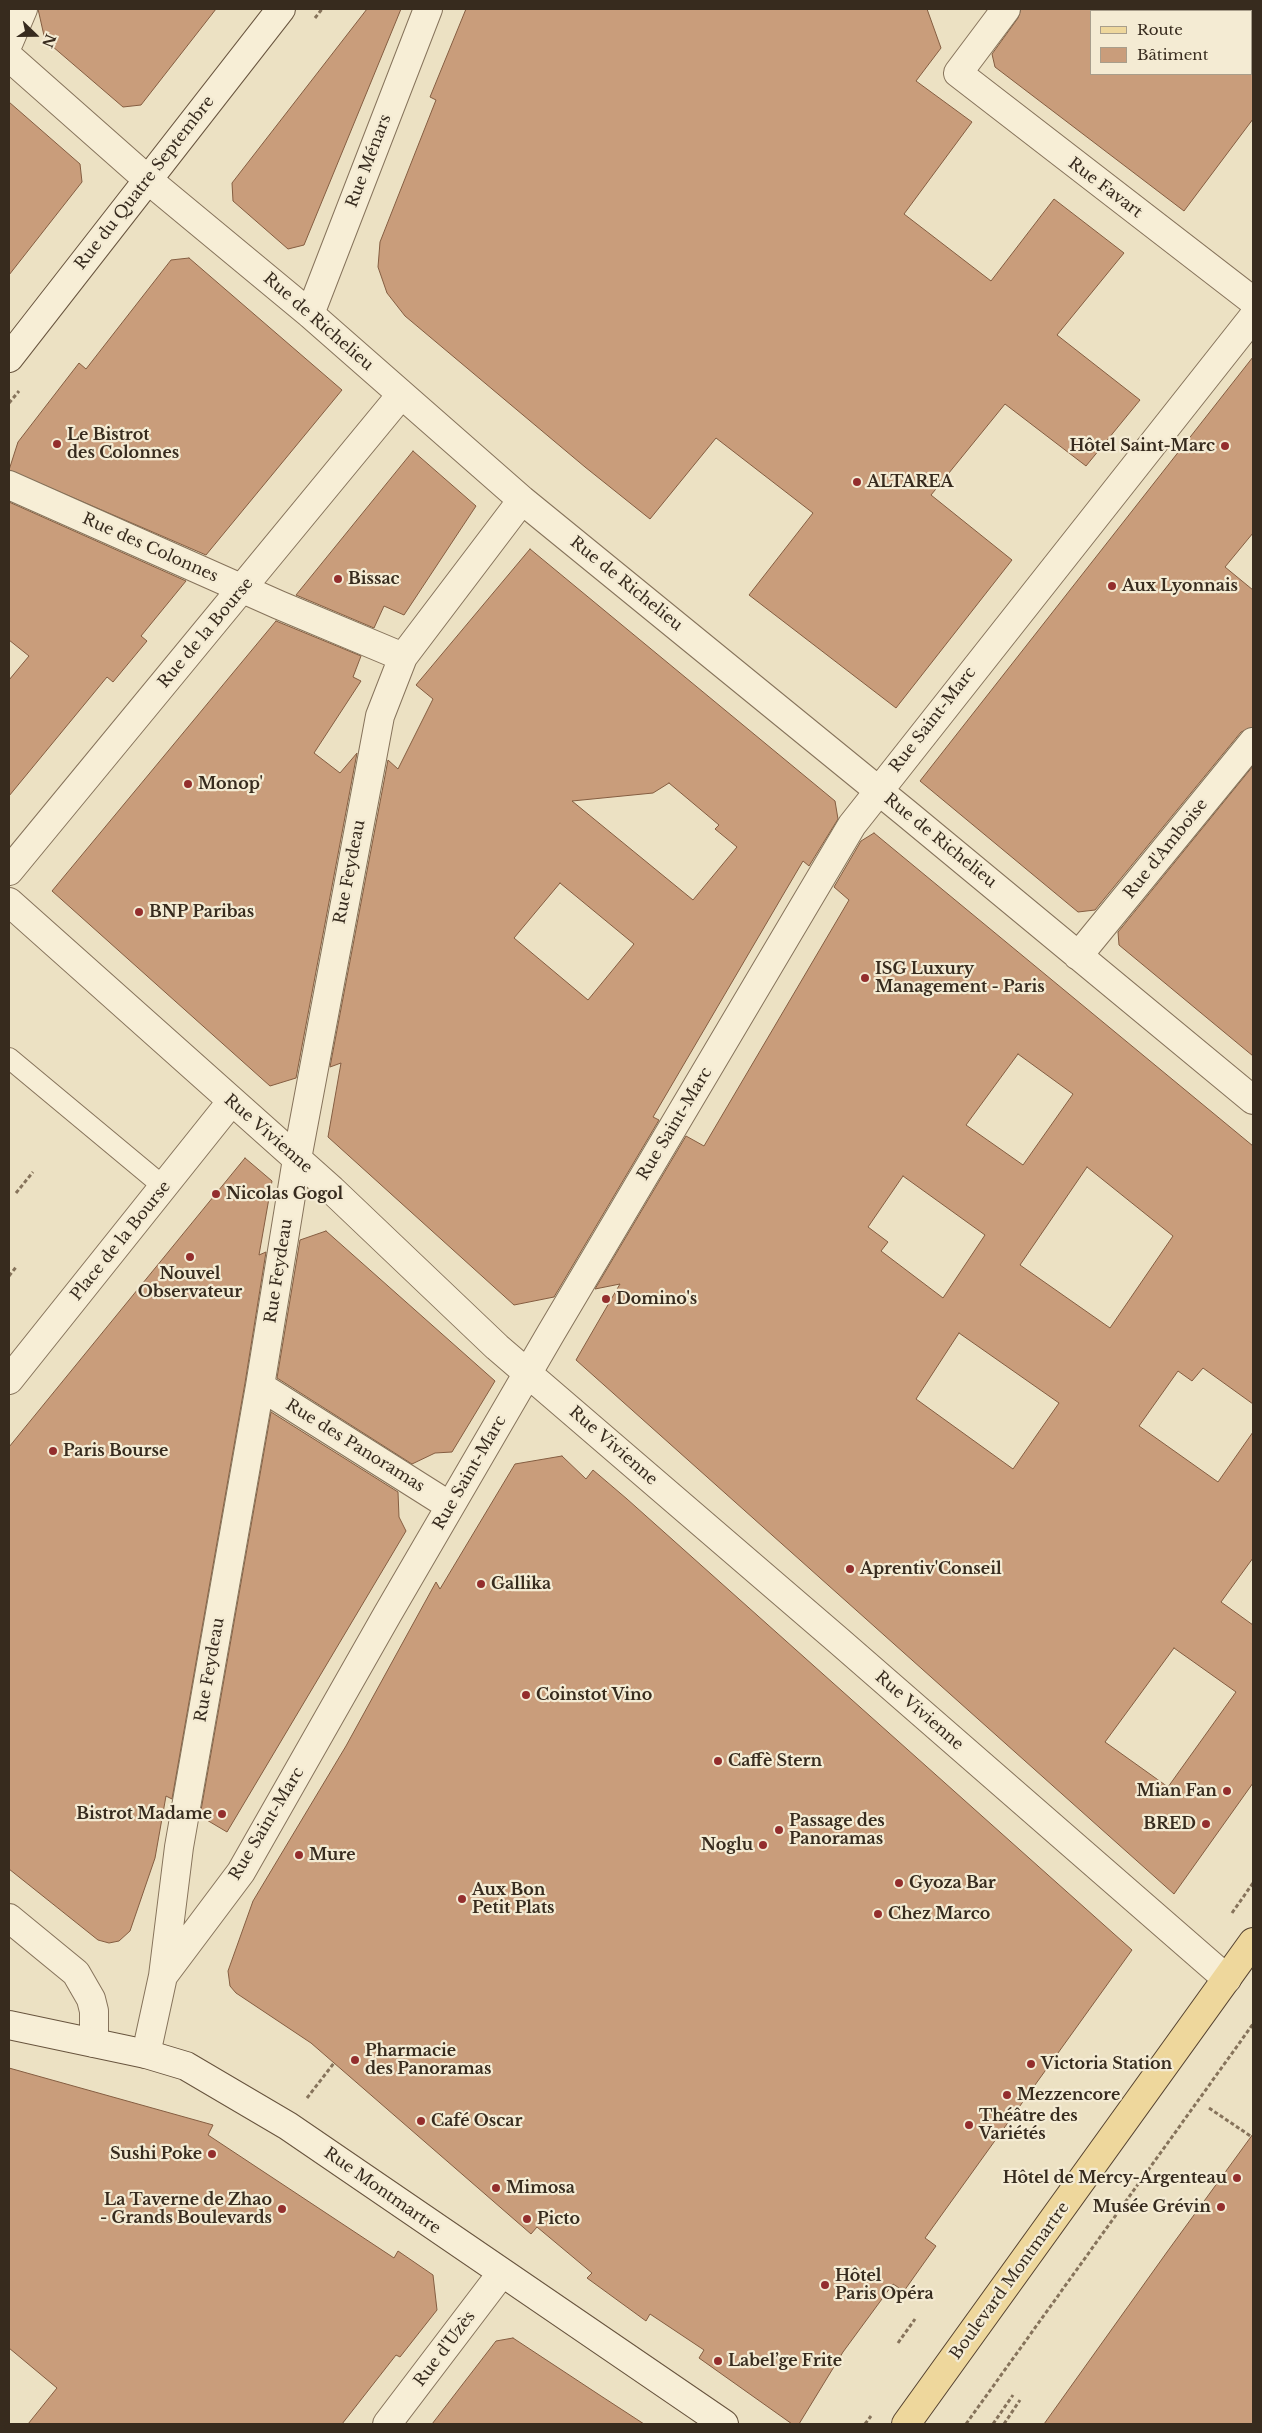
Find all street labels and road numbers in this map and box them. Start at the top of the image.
street label: Rue du Quatre Septembre [71,92,219,274]
street label: Rue Ménars [342,112,396,210]
street label: Rue Favart [1064,154,1146,222]
street label: Rue de Richelieu [259,269,377,375]
street label: Rue des Colonnes [79,509,221,587]
street label: Rue de Richelieu [566,533,686,635]
street label: Rue de la Bourse [154,574,258,692]
street label: Rue Saint-Marc [886,664,980,776]
street label: Rue de Richelieu [880,790,1000,892]
street label: Rue d'Amboise [1120,795,1212,903]
street label: Rue Feydeau [331,818,369,926]
street label: Rue Saint-Marc [634,1064,716,1184]
street label: Rue Vivienne [220,1091,316,1177]
street label: Place de la Bourse [67,1177,175,1305]
street label: Rue Feydeau [261,1217,297,1325]
street label: Rue des Panoramas [282,1396,428,1496]
street label: Rue Vivienne [565,1403,661,1489]
street label: Rue Saint-Marc [430,1413,510,1533]
street label: Rue Feydeau [191,1616,229,1724]
street label: Rue Vivienne [871,1668,967,1754]
street label: Rue Saint-Marc [226,1764,308,1884]
street label: Rue Montmartre [320,2144,444,2238]
street label: Boulevard Montmartre [946,2199,1074,2363]
street label: Rue d'Uzès [410,2307,480,2391]

